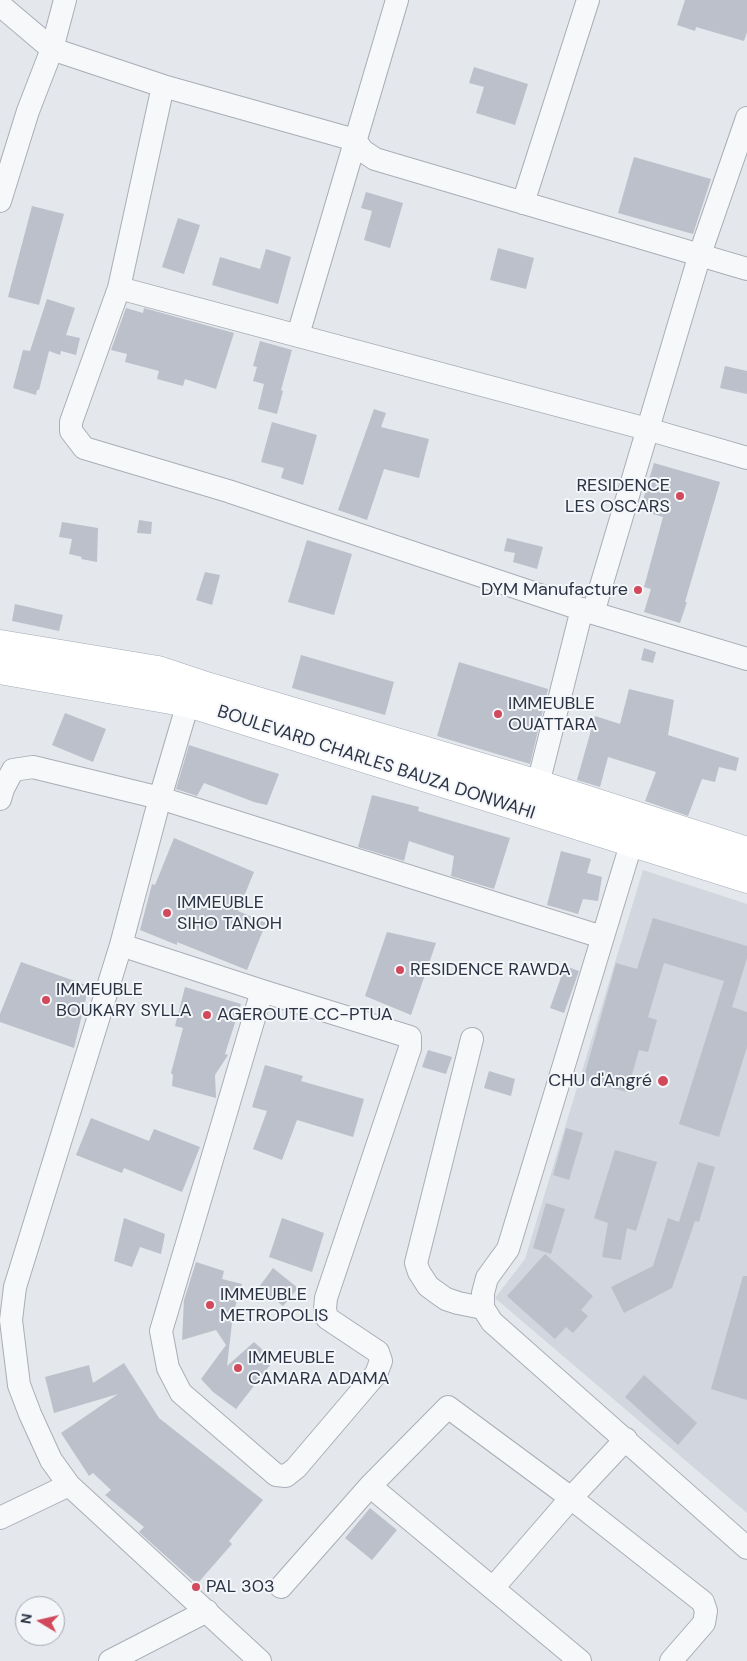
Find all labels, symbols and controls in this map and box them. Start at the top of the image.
place label: RESIDENCE LES OSCARS [565,475,670,518]
marker: RESIDENCE LES OSCARS [674,490,686,502]
place label: DYM Manufacture [481,579,628,601]
marker: DYM Manufacture [632,584,644,596]
place label: IMMEUBLE OUATTARA [508,693,597,736]
street label: BOULEVARD CHARLES BAUZA DONWAHI [214,701,538,825]
marker: IMMEUBLE OUATTARA [492,708,504,720]
place label: IMMEUBLE SIHO TANOH [177,892,282,934]
marker: IMMEUBLE SIHO TANOH [161,907,173,919]
place label: RESIDENCE RAWDA [410,959,571,981]
marker: RESIDENCE RAWDA [394,964,406,976]
place label: IMMEUBLE BOUKARY SYLLA [56,979,192,1022]
marker: IMMEUBLE BOUKARY SYLLA [40,994,52,1006]
place label: AGEROUTE CC-PTUA [217,1004,393,1026]
marker: AGEROUTE CC-PTUA [201,1009,213,1021]
place label: CHU d'Angré [548,1070,652,1092]
marker: CHU d'Angré [656,1074,670,1088]
place label: IMMEUBLE METROPOLIS [220,1284,329,1326]
marker: IMMEUBLE METROPOLIS [204,1299,216,1311]
place label: IMMEUBLE CAMARA ADAMA [248,1347,390,1390]
marker: IMMEUBLE CAMARA ADAMA [232,1362,244,1374]
place label: PAL 303 [206,1576,275,1598]
marker: PAL 303 [190,1581,202,1593]
north arrow [15,1596,65,1646]
text: N [16,1612,36,1625]

